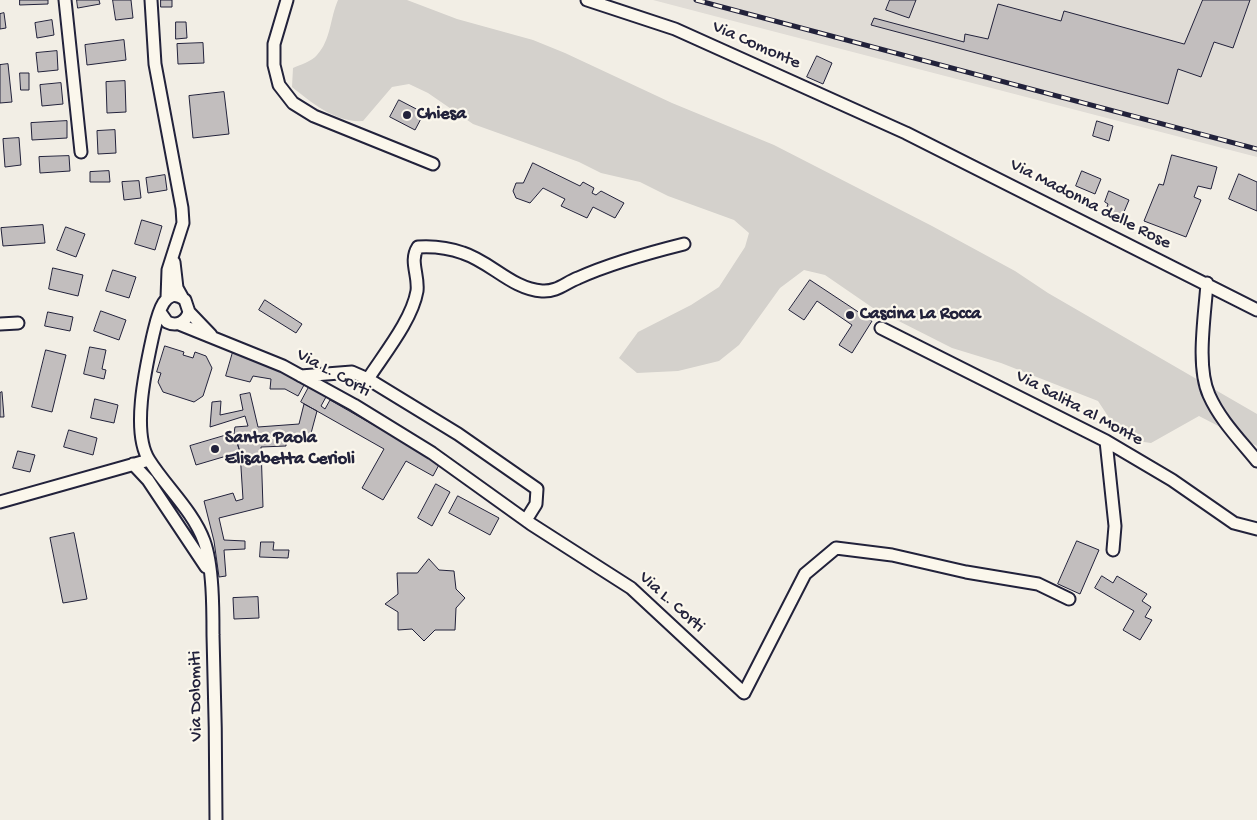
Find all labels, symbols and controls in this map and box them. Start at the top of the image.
street label: Via Comonte [708,17,804,75]
place label: Chiesa [417,104,466,126]
marker: Chiesa [401,109,413,121]
street label: Via Madonna delle Rose [1006,155,1174,255]
place label: Cascina La Rocca [860,304,981,326]
marker: Cascina La Rocca [844,309,856,321]
street label: Via L. Corti [292,345,374,403]
street label: Via Salita al Monte [1012,366,1146,452]
place label: Santa Paola Elisabetta Cerioli [225,428,355,470]
marker: Santa Paola Elisabetta Cerioli [209,443,221,455]
street label: Via L. Corti [634,568,708,638]
street label: Via Dolomiti [185,651,209,741]

